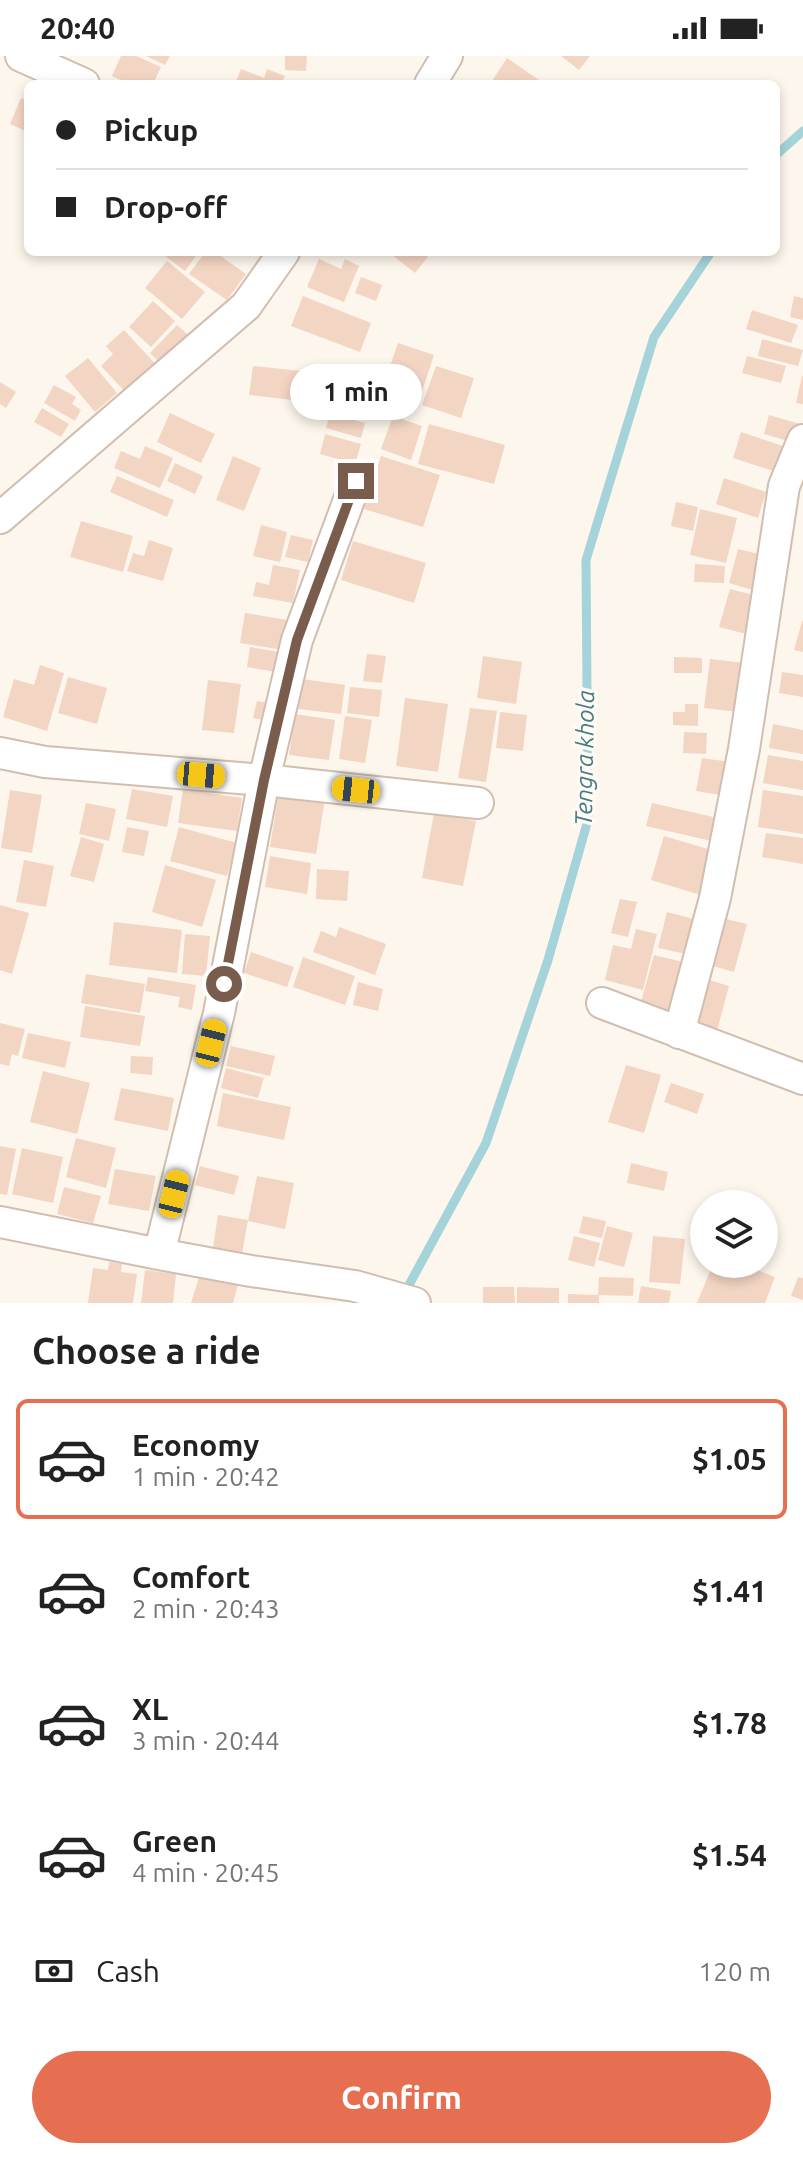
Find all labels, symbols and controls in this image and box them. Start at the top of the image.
text: 20:40 [40,11,115,45]
text: Pickup [104,113,198,147]
text: Drop-off [104,190,227,224]
callout: 1 min [290,365,422,421]
text: 1 min [323,377,389,406]
route end [338,463,374,499]
water label: Tengra khola [570,690,599,826]
car [176,761,226,789]
car [331,776,381,804]
route start [206,966,242,1002]
car [194,1017,228,1069]
car [157,1168,191,1220]
map controls [690,1190,778,1278]
button: layers [690,1190,778,1278]
text: Choose a ride [32,1330,261,1371]
icon: car [36,1423,108,1495]
text: Economy [132,1428,259,1462]
text: $1.05 [692,1442,767,1476]
text: 1 min · 20:42 [132,1462,280,1491]
icon: car [36,1555,108,1627]
text: Comfort [132,1560,250,1594]
text: $1.41 [692,1574,767,1608]
text: 2 min · 20:43 [132,1594,280,1623]
icon: car [36,1687,108,1759]
text: XL [132,1692,168,1726]
text: $1.78 [692,1706,767,1740]
text: 3 min · 20:44 [132,1726,280,1755]
icon: car [36,1819,108,1891]
text: Green [132,1824,217,1858]
text: $1.54 [692,1838,767,1872]
text: 4 min · 20:45 [132,1858,280,1887]
icon: cash [32,1949,76,1993]
text: Cash [96,1954,160,1988]
text: 120 m [699,1957,771,1986]
button: Confirm [32,2051,771,2143]

